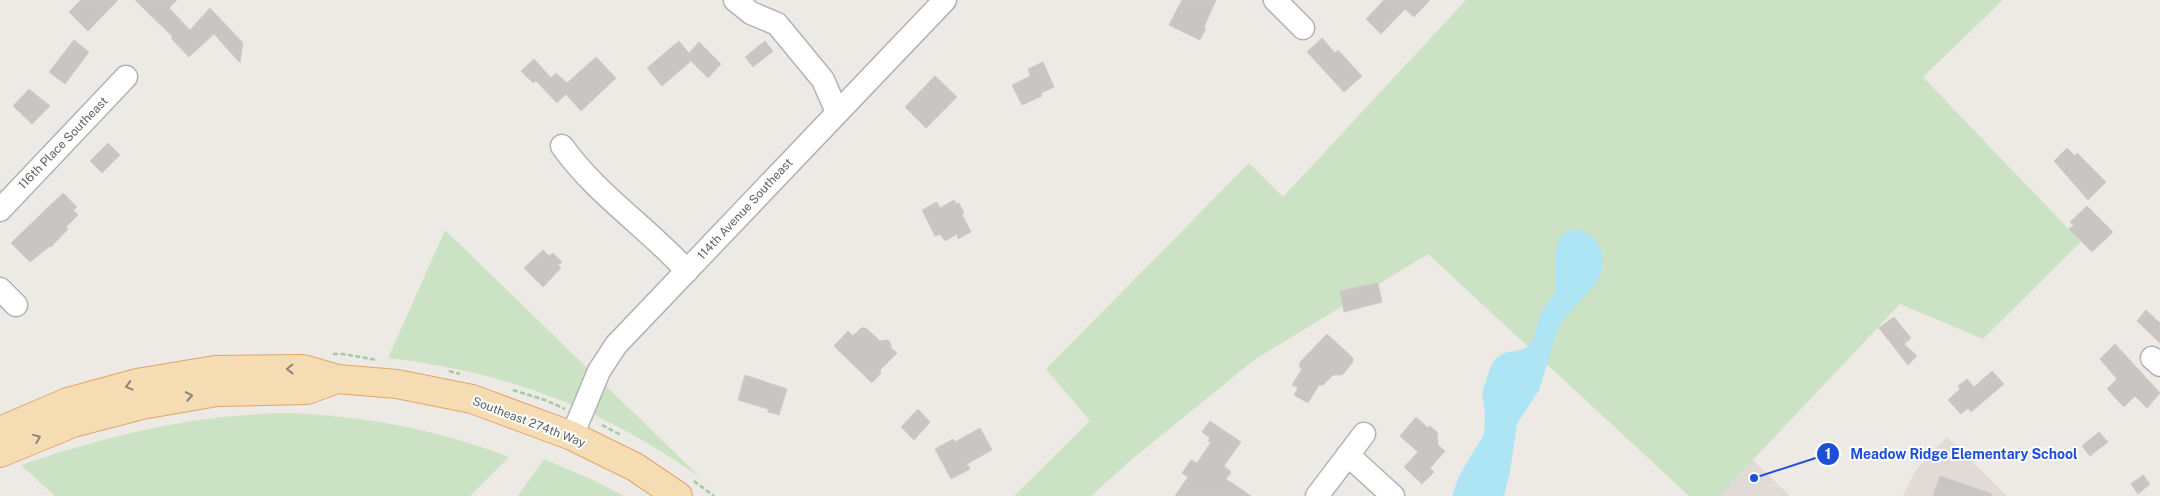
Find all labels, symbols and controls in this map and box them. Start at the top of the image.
street label: 116th Place Southeast [15,94,111,192]
street label: 114th Avenue Southeast [694,155,796,262]
one-way arrow [285,364,293,374]
one-way arrow [125,380,133,390]
one-way arrow [185,392,193,402]
street label: Southeast 274th Way [471,394,588,450]
one-way arrow [32,434,41,444]
callout: Meadow Ridge Elementary School [1815,440,2088,469]
text: 1 [1825,445,1831,462]
text: Meadow Ridge Elementary School [1850,446,2078,462]

